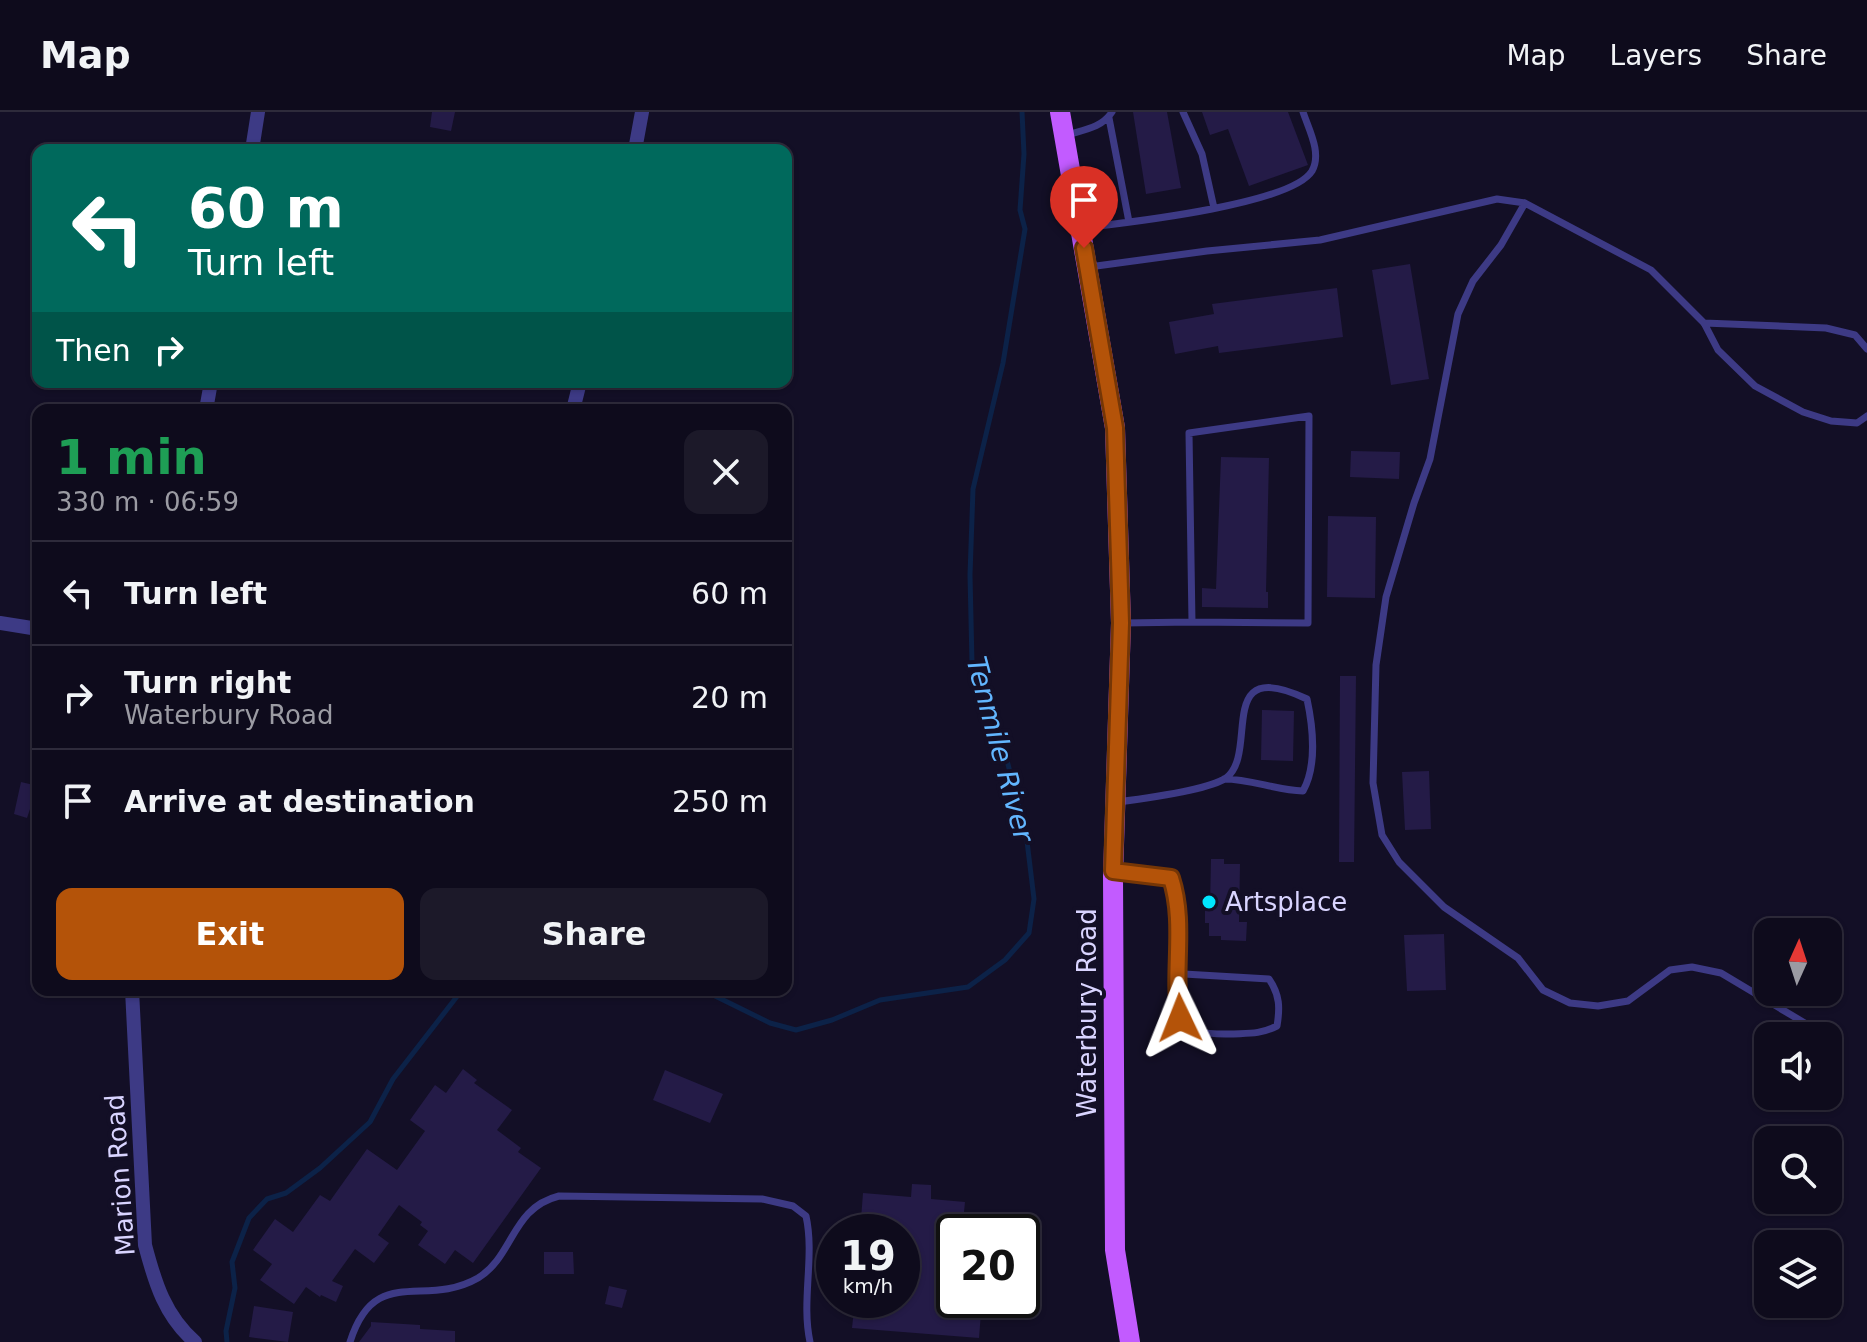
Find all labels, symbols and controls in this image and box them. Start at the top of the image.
text: Map [40,33,131,77]
text: Map [1506,39,1566,72]
text: Layers [1610,39,1702,72]
text: Share [1746,39,1827,72]
pin [1050,166,1118,248]
text: 60 m [188,175,344,240]
icon: left [56,176,160,280]
icon: arrive [1062,178,1106,222]
text: Turn left [188,242,334,283]
icon: right [147,328,191,372]
text: Then [56,333,131,368]
text: 1 min [56,429,207,485]
button: close [684,430,768,514]
text: 330 m · 06:59 [56,487,239,517]
icon: left [56,571,100,615]
text: Turn left [124,576,267,611]
text: 60 m [691,576,768,611]
water label: Tenmile River [959,653,1041,847]
text: Turn right [124,665,291,700]
icon: right [56,675,100,719]
text: 20 m [691,680,768,715]
text: Waterbury Road [124,700,333,730]
icon: arrive [56,779,100,823]
text: Arrive at destination [124,784,475,819]
text: 250 m [672,784,768,819]
place label: Artsplace [1225,887,1347,917]
button: Exit [56,888,404,980]
button: Share [420,888,768,980]
marker: Artsplace [1200,893,1218,911]
street label: Waterbury Road [1072,908,1102,1118]
north arrow [1754,918,1842,1006]
map controls [1754,918,1842,1318]
position arrow [1138,976,1222,1060]
button: sound [1754,1022,1842,1110]
street label: Marion Road [99,1093,141,1257]
button: search [1754,1126,1842,1214]
speed limit sign: 20 [936,1214,1040,1318]
button: layers [1754,1230,1842,1318]
text: 19 [840,1233,896,1279]
text: km/h [843,1274,893,1298]

